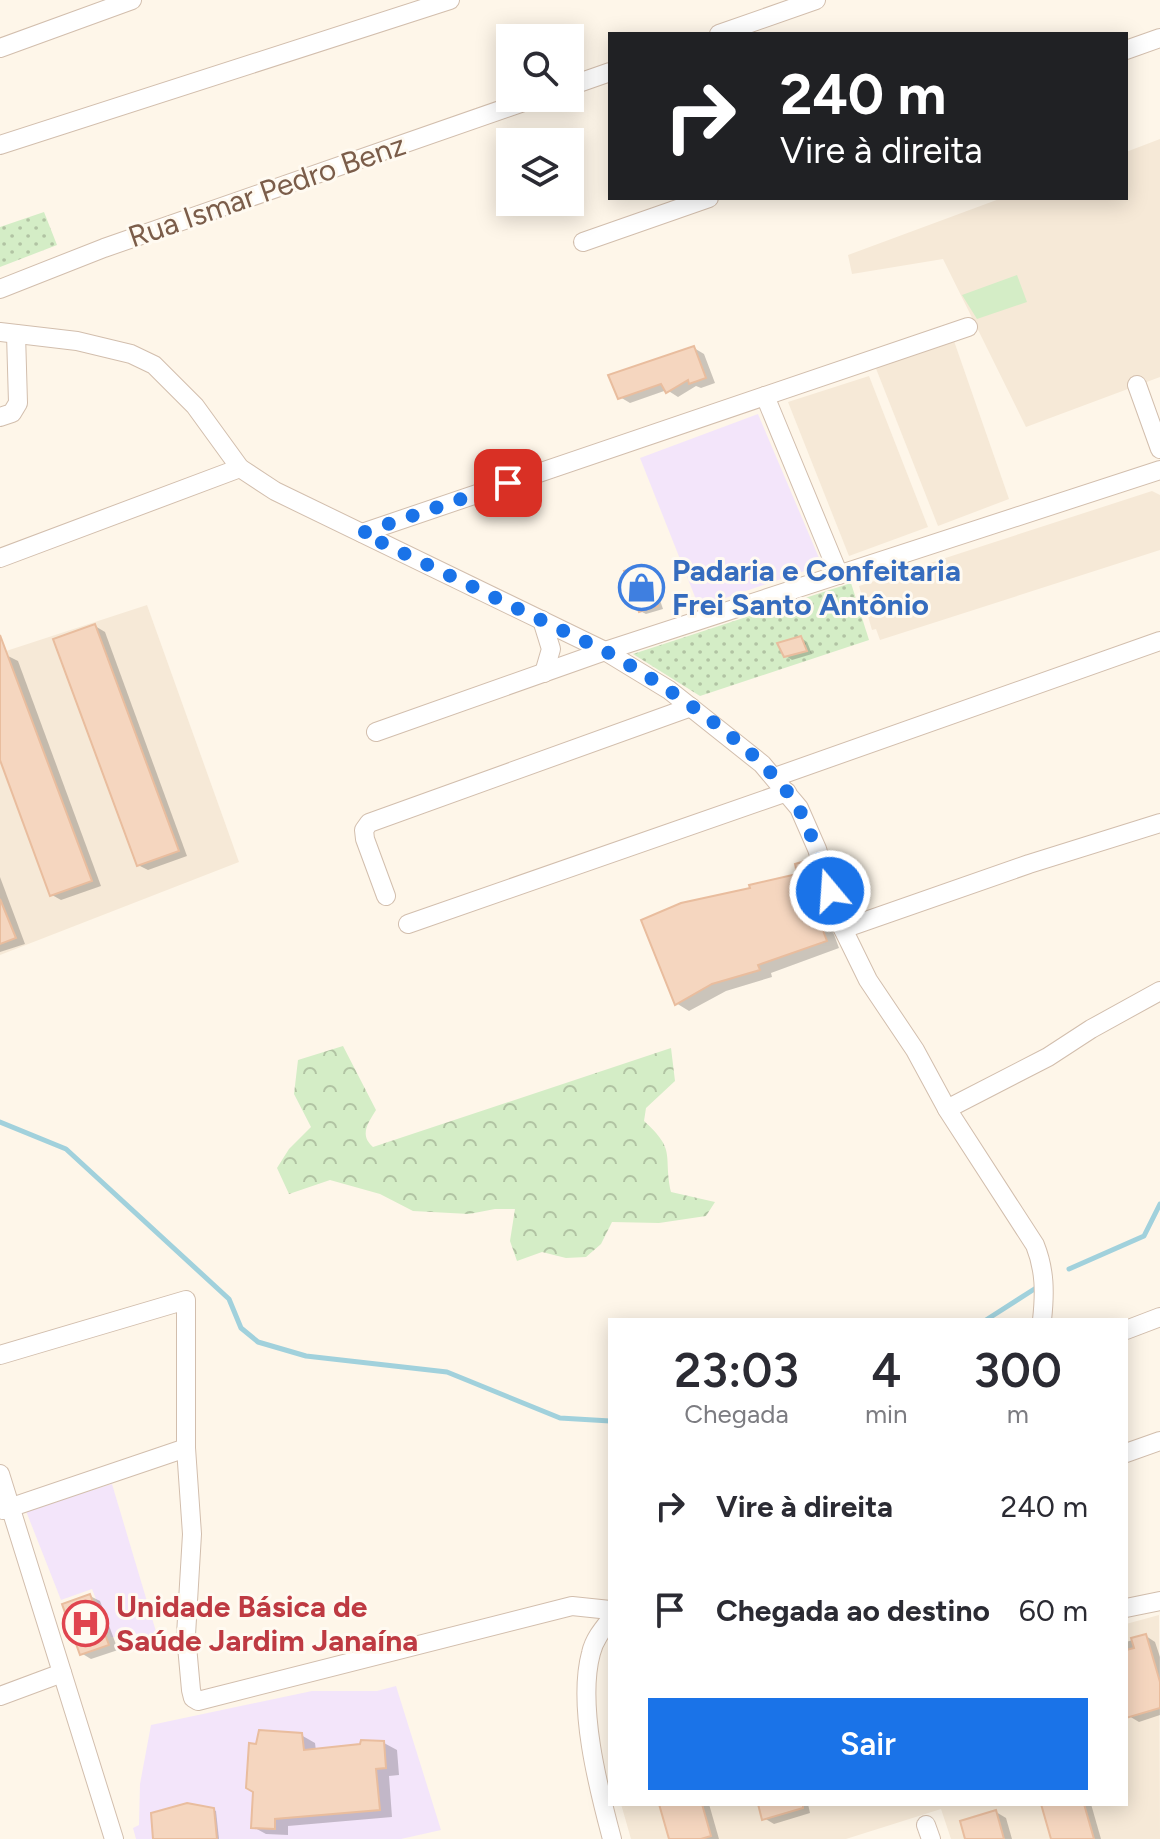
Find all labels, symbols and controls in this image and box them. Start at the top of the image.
map controls [496,24,584,216]
button: search [496,24,584,112]
text: 240 m [780,61,946,128]
icon: right [648,64,752,168]
street label: Rua Ismar Pedro Benz [123,126,410,255]
button: layers [496,128,584,216]
text: Vire à direita [780,129,983,172]
pin [474,449,542,517]
icon: arrive [486,461,530,505]
place label: Padaria e Confeitaria Frei Santo Antônio [672,552,961,623]
shop icon: Padaria e Confeitaria Frei Santo Antônio [617,564,665,612]
position arrow [788,849,872,933]
text: 23:03 [674,1341,799,1399]
text: 4 [871,1341,901,1399]
text: 300 [974,1341,1062,1399]
text: Chegada [684,1398,789,1430]
text: min [865,1398,908,1430]
text: m [1007,1398,1029,1430]
icon: right [648,1484,692,1528]
text: Vire à direita [716,1488,893,1525]
text: 240 m [1000,1488,1088,1525]
place label: Unidade Básica de Saúde Jardim Janaína [116,1588,418,1659]
icon: arrive [648,1588,692,1632]
text: Chegada ao destino [716,1592,990,1629]
text: 60 m [1019,1592,1088,1629]
hospital icon: Unidade Básica de Saúde Jardim Janaína [61,1600,109,1648]
button: Sair [648,1698,1088,1790]

